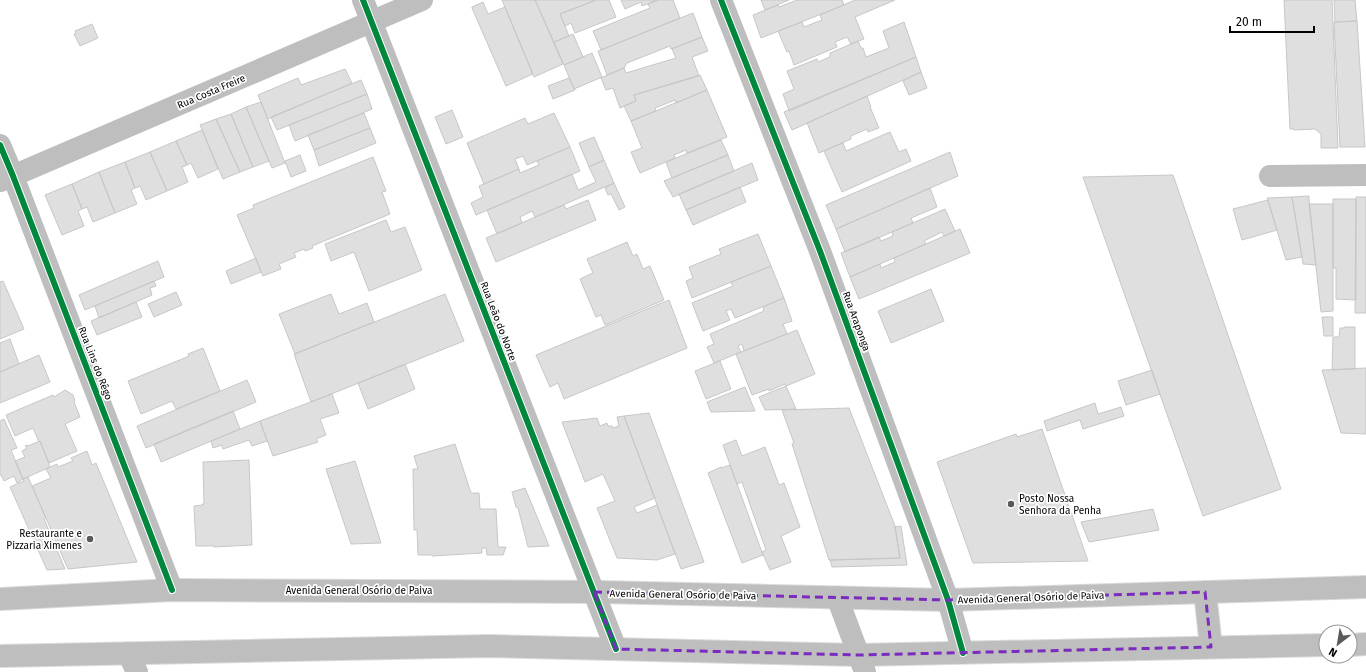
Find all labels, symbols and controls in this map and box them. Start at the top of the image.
scale bar [1230,8,1314,34]
text: 20 m [1236,15,1262,29]
street label: Rua Costa Freire [175,72,247,112]
street label: Rua Leão do Norte [477,280,519,363]
street label: Rua Araponga [840,290,872,353]
street label: Rua Lins do Rêgo [76,325,115,402]
place label: Posto Nossa Senhora da Penha [1019,493,1101,517]
marker: Posto Nossa Senhora da Penha [1006,499,1016,509]
place label: Restaurante e Pizzaria Ximenes [6,528,82,552]
marker: Restaurante e Pizzaria Ximenes [85,534,95,544]
street label: Avenida General Osório de Paiva [286,585,432,597]
street label: Avenida General Osório de Paiva [610,588,756,602]
street label: Avenida General Osório de Paiva [958,589,1105,607]
north arrow [1318,624,1358,664]
text: N [1327,645,1340,660]

